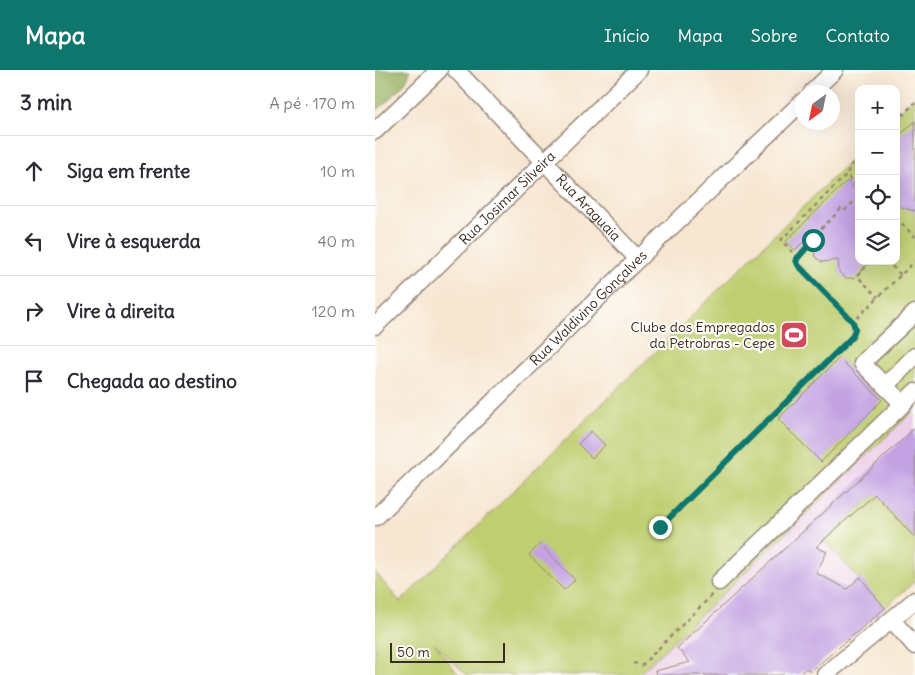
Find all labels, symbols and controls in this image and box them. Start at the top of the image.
text: Mapa [25,20,85,50]
text: Início [604,24,650,47]
text: Mapa [678,24,723,47]
text: Sobre [751,24,797,47]
text: Contato [825,24,890,47]
north arrow [795,85,840,130]
map controls [855,85,900,265]
button: + [855,85,900,130]
text: 3 min [20,89,72,116]
text: A pé · 170 m [269,93,355,113]
button: − [855,130,900,175]
street label: Rua Josimar Silveira [455,147,559,249]
icon: ahead [20,157,48,185]
text: Siga em frente [67,159,190,183]
text: 10 m [320,161,355,181]
street label: Rua Araguaia [552,170,625,245]
button: locate [855,175,900,220]
button: layers [855,220,900,265]
icon: left [20,227,48,255]
text: Vire à esquerda [67,229,201,253]
route start [802,229,825,252]
text: 40 m [317,231,355,251]
street label: Rua Waldivino Gonçalves [526,246,651,370]
icon: right [20,297,48,325]
text: Vire à direita [67,299,175,323]
text: 120 m [312,301,355,321]
place label: Clube dos Empregados da Petrobras - Cepe [631,318,775,352]
sports icon: Clube dos Empregados da Petrobras - Cepe [779,320,809,350]
icon: arrive [20,367,48,395]
text: Chegada ao destino [67,369,237,393]
route end [649,516,672,539]
scale bar [390,640,505,663]
text: 50 m [397,643,430,661]

